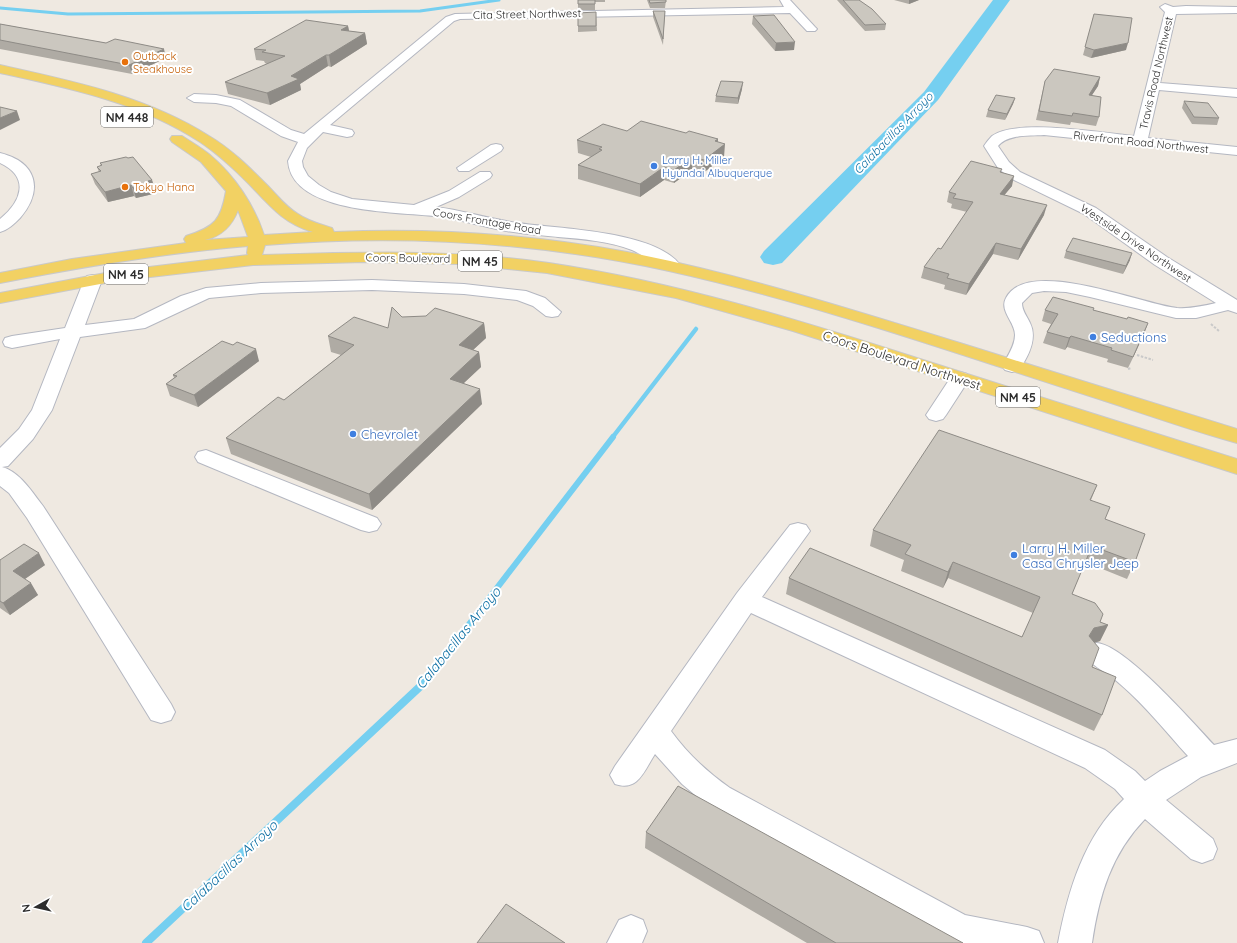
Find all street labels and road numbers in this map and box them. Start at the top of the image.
street label: Cita Street Northwest [473,6,581,22]
street label: Travis Road Northwest [1136,15,1176,131]
road number: NM 448 [101,107,153,127]
street label: Riverfront Road Northwest [1073,128,1210,156]
street label: Westside Drive Northwest [1078,201,1194,286]
street label: Coors Frontage Road [432,205,542,237]
street label: Coors Boulevard [366,250,450,266]
road number: NM 45 [458,251,502,271]
road number: NM 45 [104,264,148,284]
street label: Coors Boulevard Northwest [821,327,983,393]
road number: NM 45 [996,387,1040,407]

